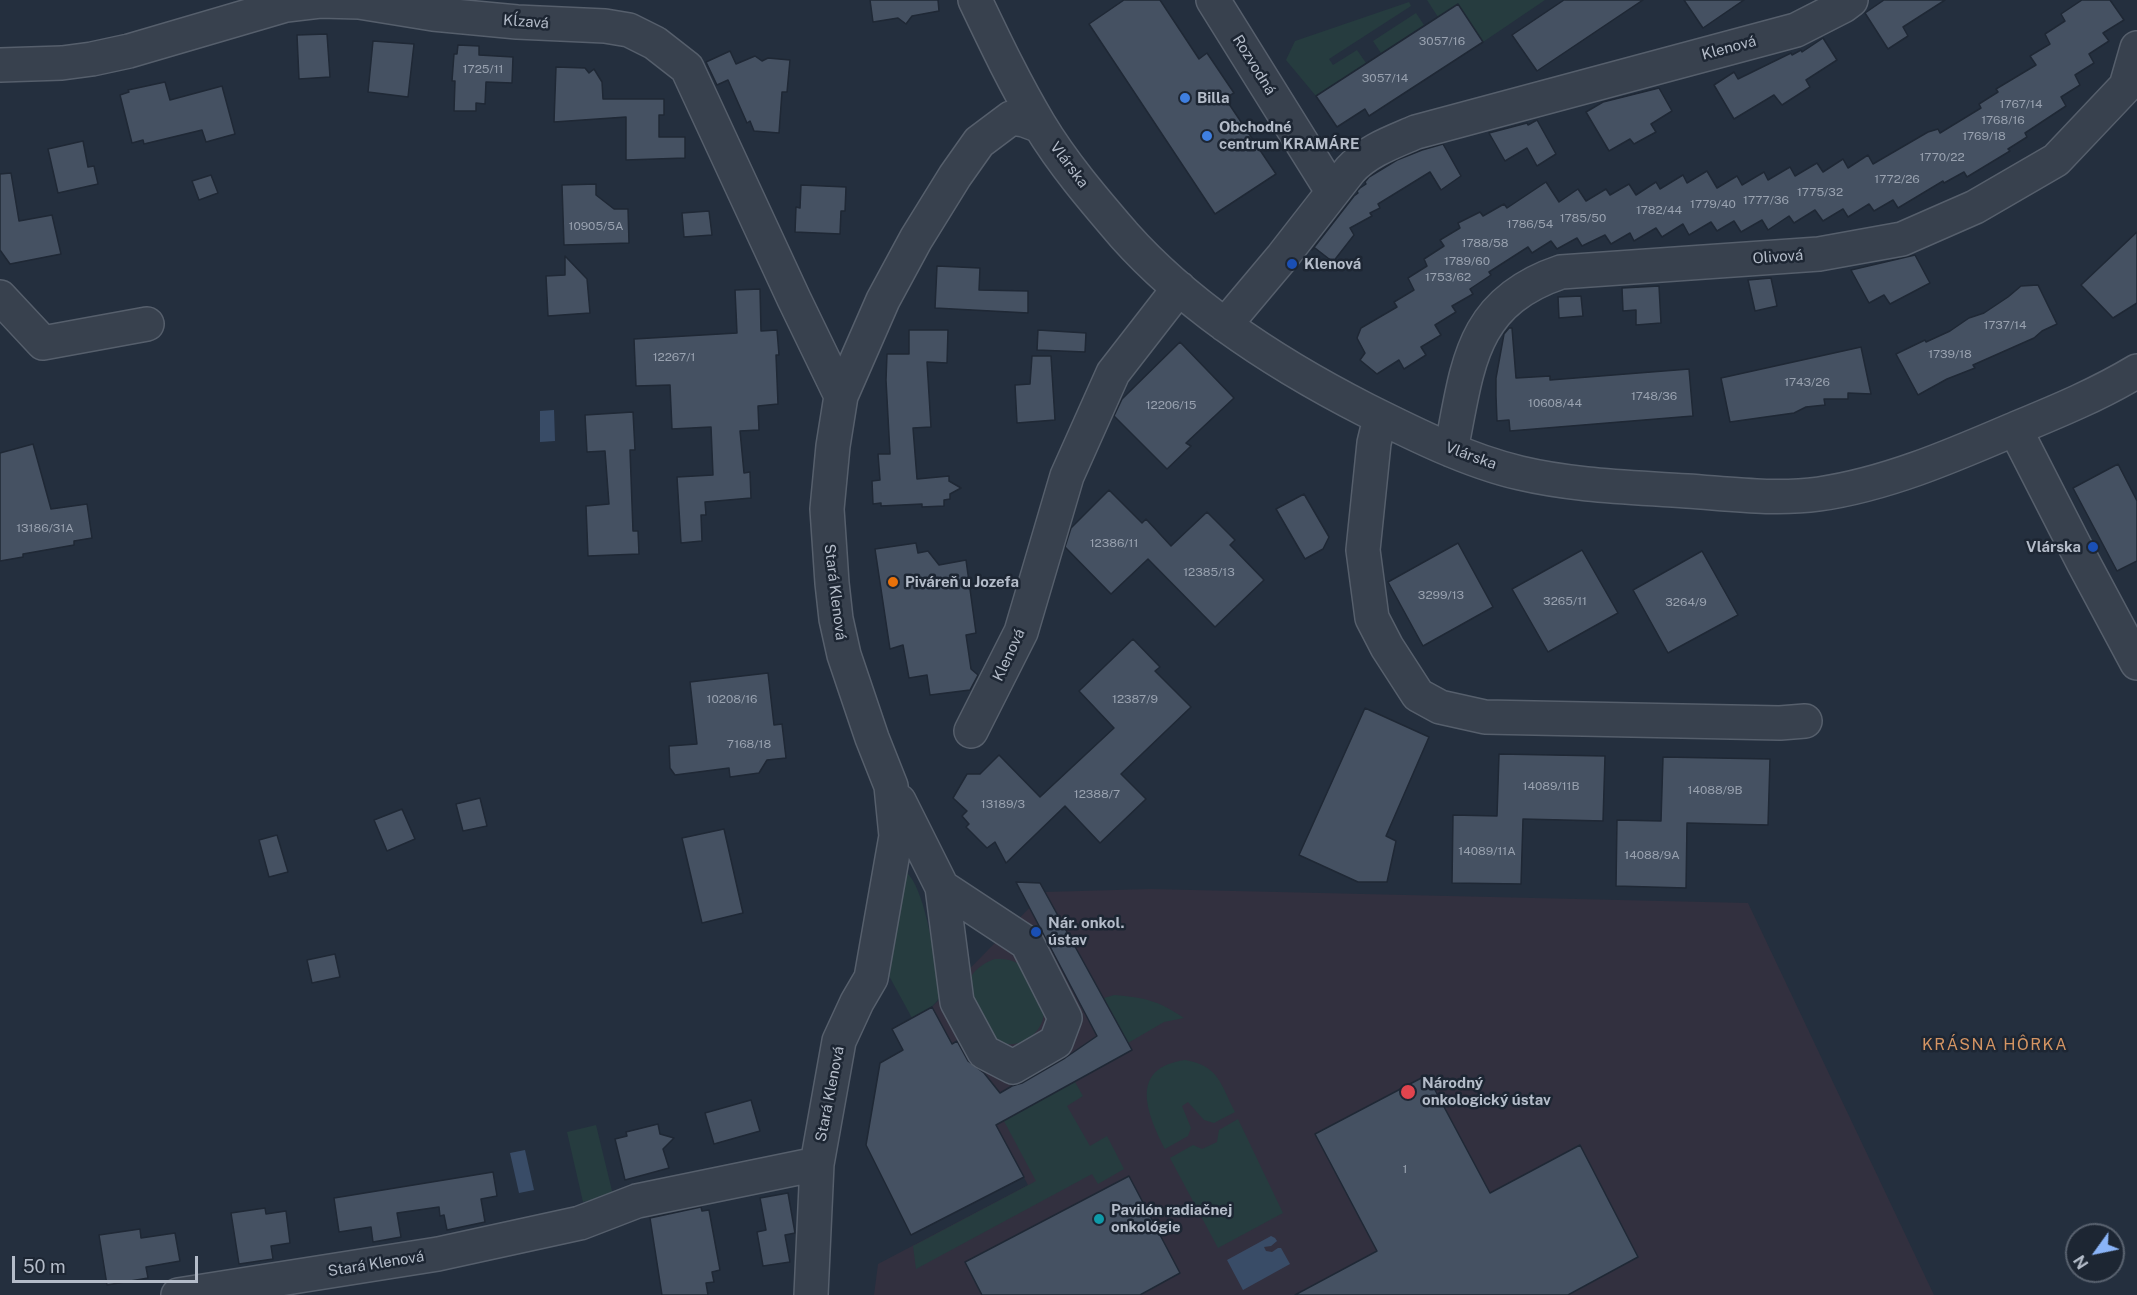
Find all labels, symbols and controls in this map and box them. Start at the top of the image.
street label: Kĺzavá [502,11,550,33]
street label: Rozvodná [1229,32,1279,98]
street label: Klenová [1700,32,1758,64]
house number: 3057/16 [1419,34,1465,48]
house number: 1725/11 [463,62,503,76]
house number: 3057/14 [1362,71,1408,85]
place label: Billa [1197,89,1229,107]
marker: Billa [1178,91,1192,105]
house number: 1767/14 [2000,97,2042,111]
house number: 1768/16 [1981,113,2025,127]
place label: Obchodné centrum KRAMÁRE [1219,118,1359,153]
marker: Obchodné centrum KRAMÁRE [1200,129,1214,143]
house number: 1769/18 [1962,129,2006,143]
street label: Vlárska [1046,139,1092,191]
house number: 1770/22 [1919,150,1965,164]
house number: 1772/26 [1874,172,1920,186]
house number: 1775/32 [1797,185,1843,199]
house number: 1777/36 [1743,193,1789,207]
house number: 1779/40 [1690,197,1736,211]
house number: 1782/44 [1636,203,1682,217]
house number: 1785/50 [1560,211,1606,225]
house number: 1786/54 [1507,217,1553,231]
house number: 10905/5A [568,219,624,233]
house number: 1788/58 [1462,236,1508,250]
street label: Olivová [1752,246,1804,268]
house number: 1789/60 [1444,254,1490,268]
place label: Klenová [1304,255,1361,273]
marker: Klenová [1285,257,1299,271]
house number: 1753/62 [1425,270,1471,284]
house number: 1737/14 [1983,318,2027,332]
house number: 1739/18 [1928,347,1972,361]
house number: 12267/1 [653,350,695,364]
house number: 1743/26 [1784,375,1830,389]
house number: 1748/36 [1631,389,1677,403]
house number: 10608/44 [1528,396,1582,410]
house number: 12206/15 [1146,398,1196,412]
street label: Vlárska [1443,439,1499,473]
house number: 13186/31A [16,521,74,535]
house number: 12386/11 [1090,536,1138,550]
place label: Vlárska [2026,538,2081,556]
marker: Vlárska [2086,540,2100,554]
street label: Stará Klenová [820,543,850,641]
house number: 12385/13 [1183,565,1235,579]
place label: Piváreň u Jozefa [905,573,1019,591]
marker: Piváreň u Jozefa [886,575,900,589]
house number: 3299/13 [1418,588,1464,602]
house number: 3265/11 [1543,594,1587,608]
house number: 3264/9 [1665,595,1707,609]
street label: Klenová [989,626,1029,684]
house number: 10208/16 [707,692,757,706]
house number: 12387/9 [1112,692,1158,706]
house number: 7168/18 [727,737,771,751]
house number: 14089/11B [1523,779,1579,793]
house number: 14088/9B [1688,783,1742,797]
house number: 12388/7 [1074,787,1120,801]
house number: 13189/3 [981,797,1025,811]
house number: 14089/11A [1458,844,1516,858]
house number: 14088/9A [1624,848,1680,862]
place label: Nár. onkol. ústav [1048,914,1125,949]
marker: Nár. onkol. ústav [1029,925,1043,939]
district label: KRÁSNA HÔRKA [1922,1035,2068,1055]
street label: Stará Klenová [812,1045,848,1143]
place label: Národný onkologický ústav [1422,1074,1551,1109]
marker: Národný onkologický ústav [1399,1083,1417,1101]
house number: 1 [1403,1162,1407,1176]
place label: Pavilón radiačnej onkológie [1111,1201,1232,1236]
marker: Pavilón radiačnej onkológie [1092,1212,1106,1226]
north arrow [2065,1223,2125,1283]
scale bar [15,1244,201,1282]
street label: Stará Klenová [327,1248,425,1280]
text: N [2070,1252,2093,1272]
text: 50 m [23,1256,66,1277]

